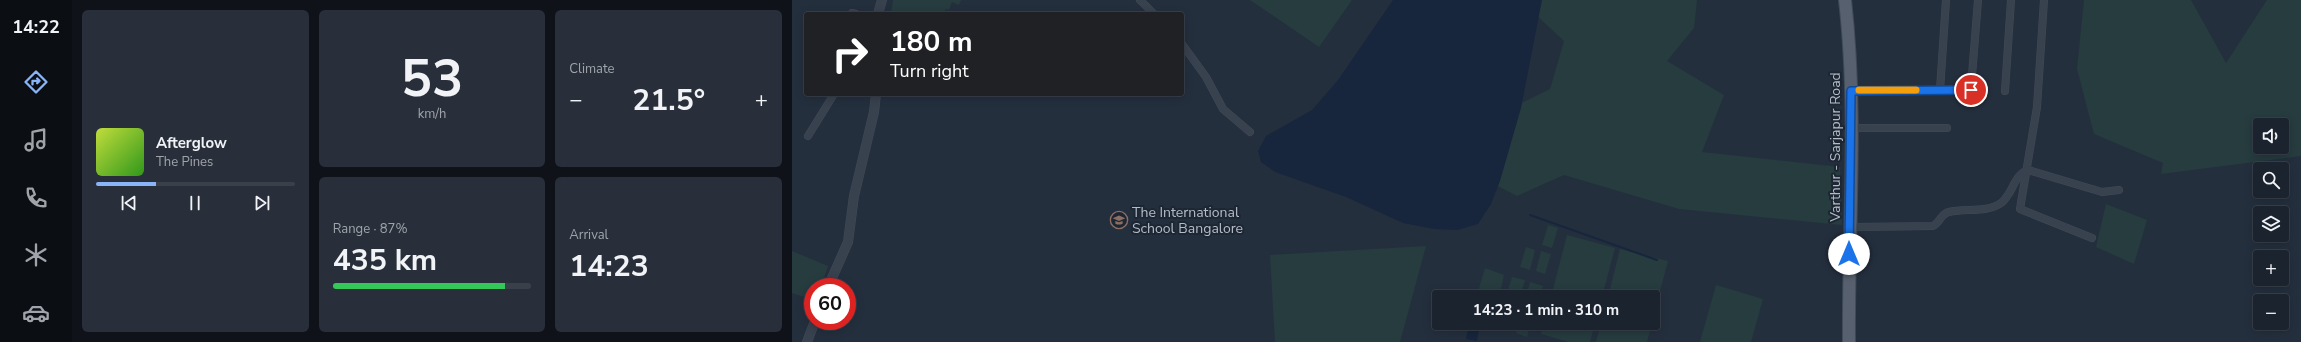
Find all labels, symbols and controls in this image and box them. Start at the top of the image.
text: 14:22 [12,15,60,39]
text: 180 m [890,23,973,61]
icon: right [824,28,876,80]
text: 53 [401,43,463,114]
text: Turn right [890,59,969,83]
text: Climate [569,60,614,78]
icon: directions [22,68,50,96]
street label: Varthur - Sarjapur Road [1826,72,1845,223]
pin [1954,73,1988,107]
icon: arrive [1960,79,1982,101]
text: 21.5° [632,80,705,121]
text: − [569,85,583,115]
text: + [755,85,768,115]
text: km/h [418,105,446,123]
map controls [2253,118,2289,330]
button: sound [2253,118,2289,154]
icon: music [22,126,50,154]
text: Afterglow [156,133,227,153]
text: The Pines [156,153,213,171]
button: search [2253,162,2289,198]
icon: phone [22,184,50,212]
icon: previous [118,192,140,214]
icon: pause [184,192,206,214]
icon: next [251,192,273,214]
place label: The International School Bangalore [1132,203,1243,238]
button: layers [2253,206,2289,242]
school or university icon: The International School Bangalore [1109,210,1129,230]
text: Range · 87% [333,220,407,238]
text: Arrival [569,226,608,244]
position arrow [1828,233,1870,275]
text: 435 km [333,240,437,281]
icon: climate [22,241,50,269]
text: 14:23 [569,246,649,287]
button: + [2253,250,2289,286]
speed limit sign: 60 [804,278,856,330]
button: − [2253,294,2289,330]
icon: car [22,299,50,327]
text: 14:23 · 1 min · 310 m [1473,300,1619,320]

